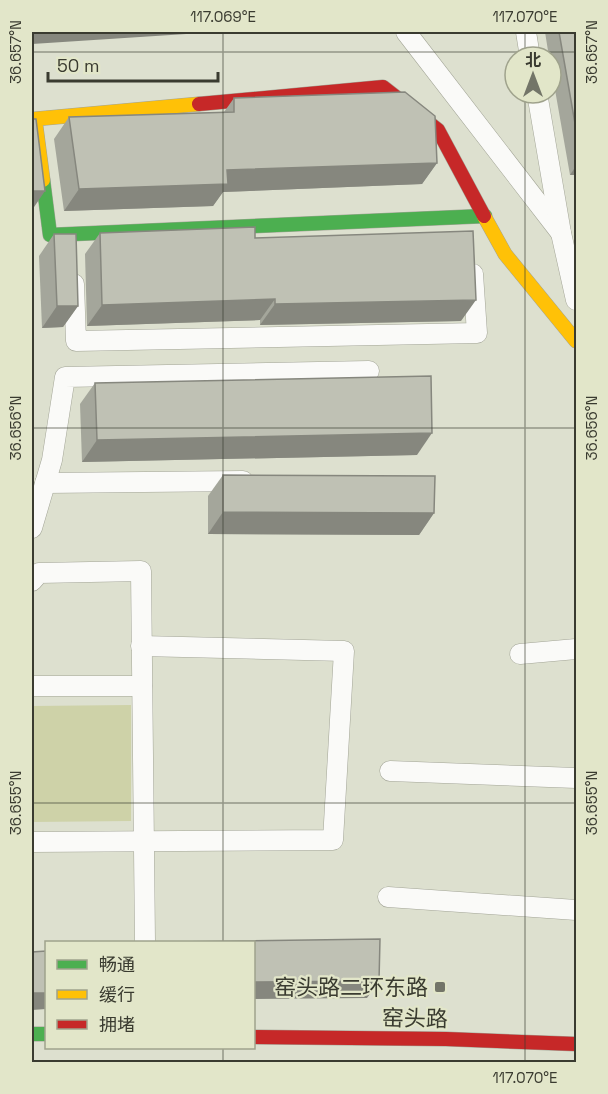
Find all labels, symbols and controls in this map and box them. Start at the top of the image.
text: 117.069°E [190,7,256,26]
text: 117.070°E [492,7,558,26]
text: 36.657°N [6,20,25,84]
text: 36.657°N [582,20,601,84]
scale bar [48,45,218,83]
north arrow [503,45,563,105]
text: 北 [525,50,541,71]
text: 50 m [57,54,99,77]
text: 36.656°N [6,396,25,460]
text: 36.656°N [582,396,601,460]
text: 36.655°N [6,771,25,835]
text: 36.655°N [582,771,601,835]
legend [45,941,255,1049]
text: 畅通 [99,953,135,976]
place label: 窑头路二环东路 [274,973,428,1001]
marker: 窑头路二环东路 [433,980,447,994]
text: 缓行 [99,983,135,1006]
street label: 窑头路 [382,1003,448,1033]
text: 拥堵 [99,1013,135,1036]
text: 117.070°E [492,1068,558,1087]

